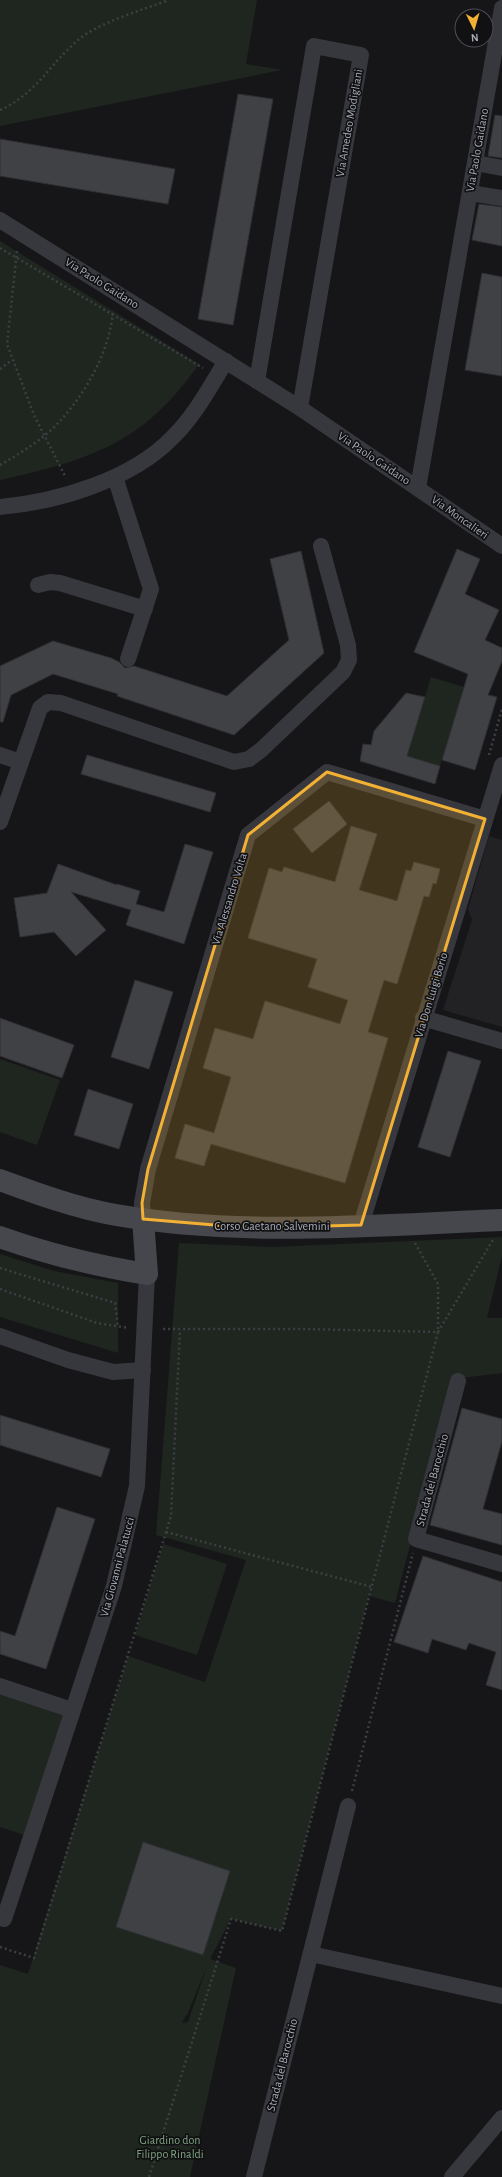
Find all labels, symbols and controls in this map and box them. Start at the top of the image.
north arrow [454,8,494,48]
text: N [471,32,479,43]
street label: Via Amedeo Modigliani [334,68,364,178]
street label: Via Paolo Gaidano [464,107,490,193]
street label: Via Paolo Gaidano [63,255,141,311]
street label: Via Paolo Gaidano [336,429,413,487]
street label: Via Moncalieri [429,493,491,541]
street label: Via Alessandro Volta [209,851,249,946]
street label: Via Don Luigi Borio [412,951,450,1039]
street label: Corso Gaetano Salvemini [214,1220,330,1232]
street label: Strada del Barocchio [414,1432,450,1527]
street label: Via Giovanni Palatucci [98,1516,136,1618]
street label: Strada del Barocchio [265,2017,299,2113]
park label: Giardino don Filippo Rinaldi [136,2134,204,2160]

